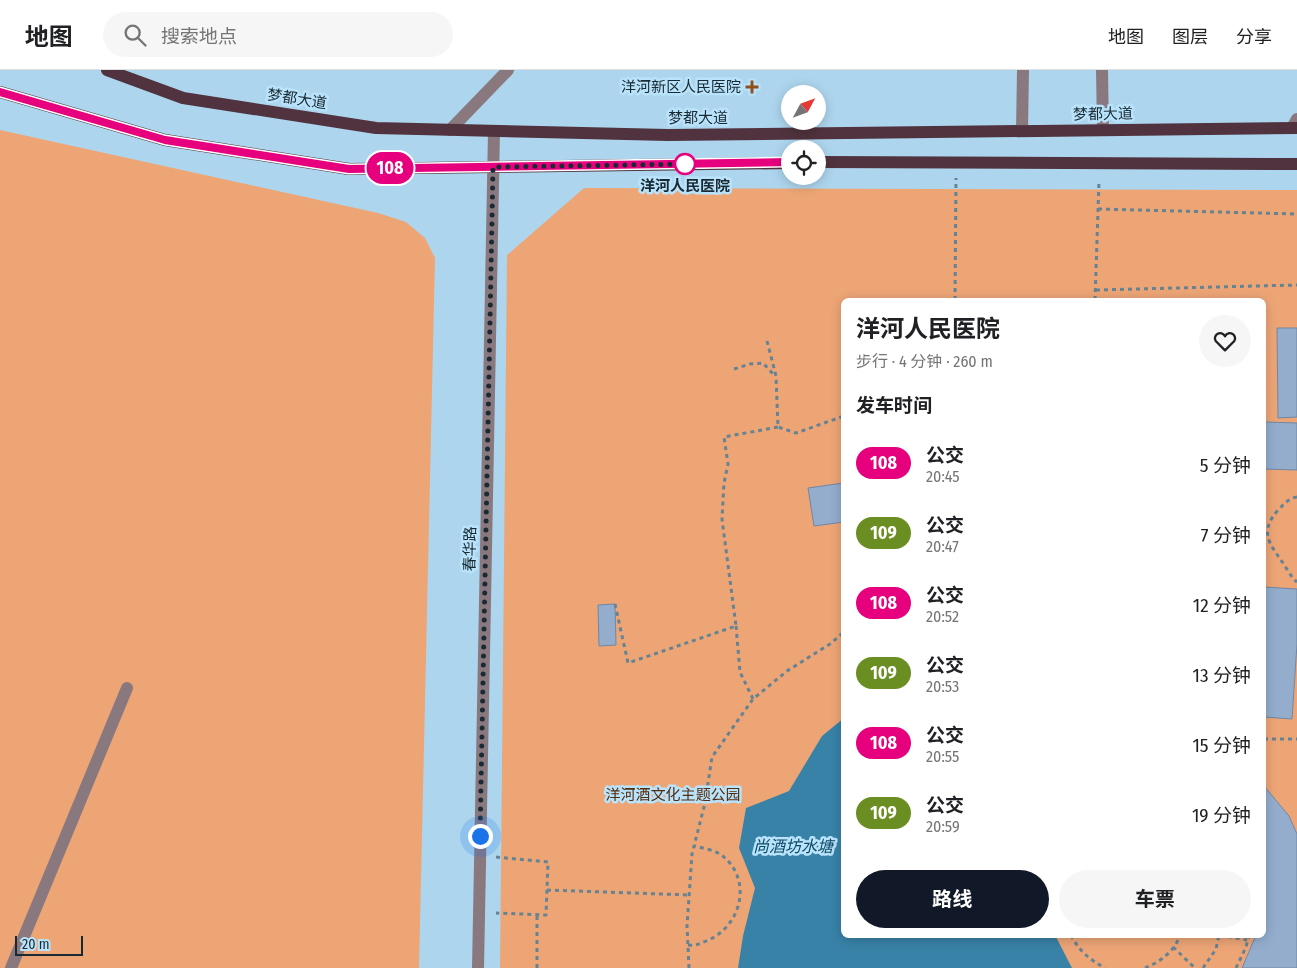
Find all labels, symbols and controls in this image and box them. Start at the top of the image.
search box [103,12,453,57]
icon: search [121,21,149,49]
text: 地图 [25,23,73,51]
text: 搜索地点 [161,25,237,48]
text: 地图 [1108,26,1144,48]
text: 图层 [1172,26,1208,48]
text: 分享 [1236,26,1272,48]
place label: 洋河新区人民医院 [621,78,741,96]
marker: 洋河新区人民医院 [745,80,759,94]
street label: 梦都大道 [266,85,328,113]
north arrow [781,85,826,130]
map controls [781,85,826,185]
street label: 梦都大道 [1073,104,1133,124]
street label: 梦都大道 [668,109,728,127]
button: locate [781,140,826,185]
line badge: 108 [361,152,419,184]
marker: 洋河人民医院 [674,153,696,175]
text: 108 [377,157,403,179]
place label: 洋河人民医院 [640,177,730,195]
text: 洋河人民医院 [856,315,1000,343]
button: heart [1199,315,1251,367]
text: 步行 · 4 分钟 · 260 m [856,352,993,371]
text: 发车时间 [856,394,932,417]
text: 公交 [926,444,964,467]
text: 108 [870,452,897,474]
text: 5 分钟 [1200,454,1251,477]
text: 20:45 [926,467,960,486]
text: 公交 [926,514,964,537]
text: 109 [870,522,897,544]
text: 7 分钟 [1201,524,1251,547]
street label: 春华路 [461,526,479,572]
text: 20:47 [926,537,959,556]
text: 公交 [926,584,964,607]
text: 108 [870,592,897,614]
text: 12 分钟 [1193,594,1251,617]
text: 20:52 [926,607,959,626]
text: 公交 [926,654,964,677]
text: 109 [870,662,897,684]
text: 13 分钟 [1193,664,1251,687]
text: 20:53 [926,677,959,696]
text: 公交 [926,724,964,747]
text: 108 [870,732,897,754]
text: 15 分钟 [1192,734,1251,757]
text: 20:55 [926,747,959,766]
park label: 洋河酒文化主题公园 [605,786,741,804]
text: 公交 [926,794,964,817]
text: 109 [870,802,897,824]
text: 19 分钟 [1192,804,1251,827]
text: 20:59 [926,817,960,836]
your location [468,824,493,849]
water label: 尚酒坊水塘 [753,837,836,856]
button: 路线 [856,870,1049,928]
button: 车票 [1059,870,1251,928]
scale bar [15,933,82,956]
text: 20 m [22,936,50,953]

